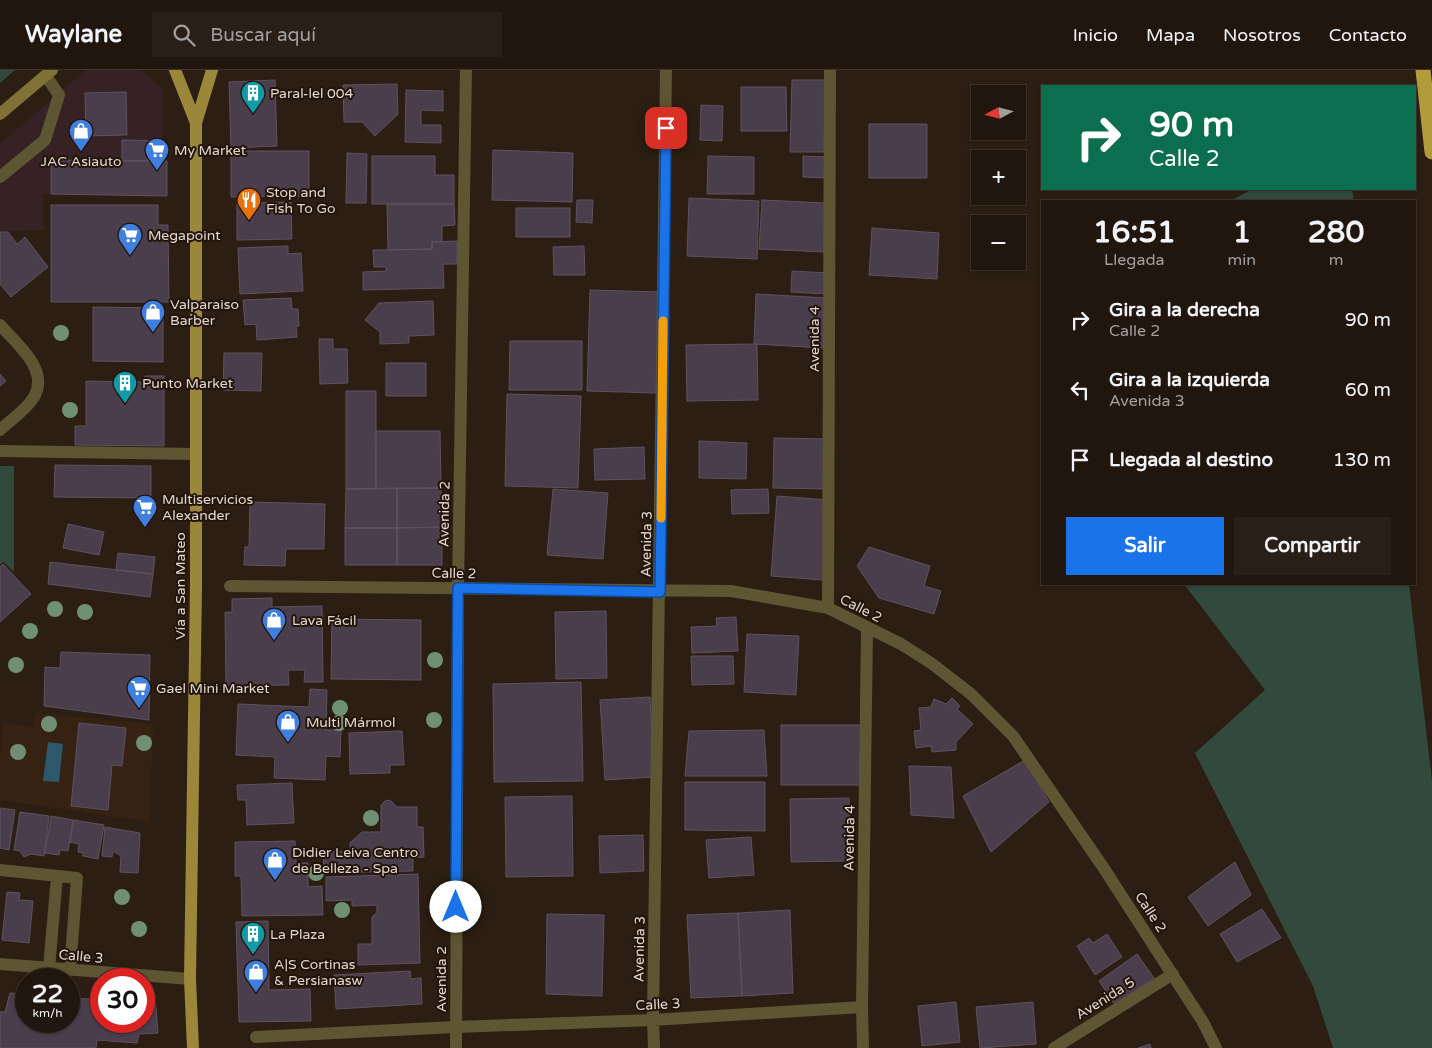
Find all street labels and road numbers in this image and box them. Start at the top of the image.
street label: Avenida 4 [806,306,823,372]
street label: Avenida 2 [435,481,454,547]
street label: Avenida 3 [637,511,656,577]
street label: Vía a San Mateo [172,532,189,640]
street label: Calle 2 [431,565,477,582]
street label: Calle 2 [837,591,885,626]
street label: Avenida 4 [840,804,859,871]
street label: Calle 2 [1131,889,1170,936]
street label: Avenida 3 [630,916,649,982]
street label: Calle 3 [58,946,104,967]
street label: Avenida 2 [433,946,450,1012]
street label: Avenida 5 [1073,974,1138,1023]
street label: Calle 3 [635,995,681,1014]

